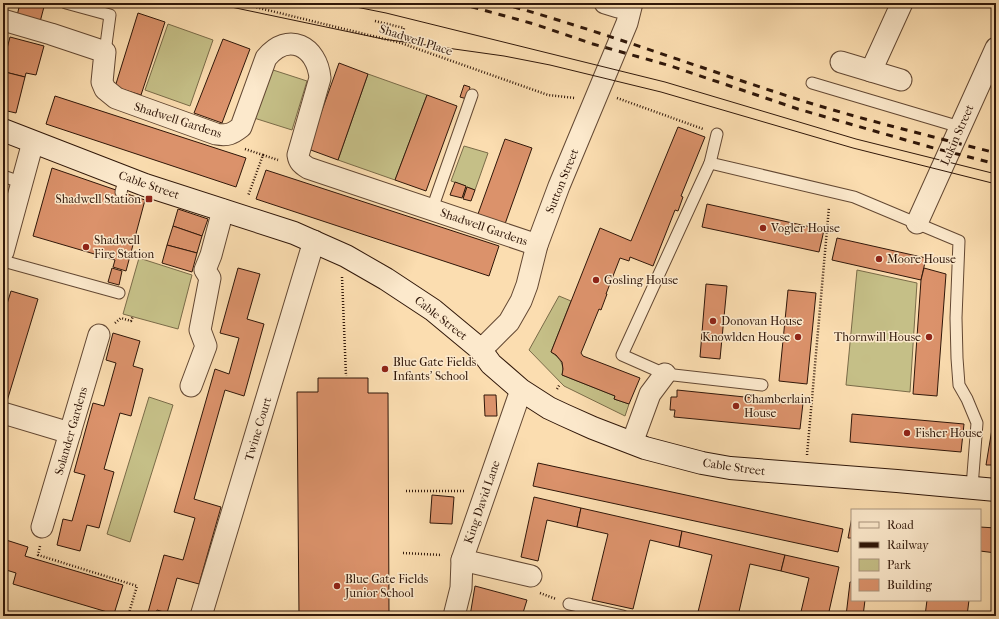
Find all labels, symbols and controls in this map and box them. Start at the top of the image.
street label: Shadwell Place [378,22,454,58]
street label: Shadwell Gardens [132,99,224,141]
street label: Lukin Street [937,102,977,168]
street label: Sutton Street [543,146,582,215]
street label: Cable Street [117,168,182,202]
place label: Shadwell Station [56,192,141,206]
marker: Shadwell Station [144,194,154,204]
street label: Shadwell Gardens [438,205,530,249]
place label: Vogler House [770,221,840,235]
marker: Vogler House [758,223,768,233]
place label: Shadwell Fire Station [94,233,154,261]
marker: Shadwell Fire Station [81,242,91,252]
place label: Moore House [887,252,956,266]
marker: Moore House [874,254,884,264]
place label: Gosling House [604,273,678,287]
marker: Gosling House [591,275,601,285]
street label: Cable Street [412,293,471,343]
place label: Donovan House [721,314,802,328]
marker: Donovan House [708,316,718,326]
place label: Knowlden House [702,330,790,344]
place label: Thornwill House [834,330,921,344]
marker: Knowlden House [793,332,803,342]
marker: Thornwill House [924,332,934,342]
place label: Blue Gate Fields Infants' School [393,355,477,383]
marker: Blue Gate Fields Infants' School [380,364,390,374]
street label: Solander Gardens [52,385,90,477]
place label: Chamberlain House [744,392,811,420]
street label: Twine Court [242,395,275,463]
marker: Chamberlain House [731,401,741,411]
place label: Fisher House [915,426,982,440]
marker: Fisher House [902,428,912,438]
street label: Cable Street [702,456,767,478]
street label: King David Lane [461,459,503,545]
legend [851,509,981,601]
text: Road [887,518,914,532]
text: Railway [887,538,929,552]
text: Park [887,558,912,572]
place label: Blue Gate Fields Junior School [344,572,429,600]
text: Building [887,578,932,592]
marker: Blue Gate Fields Junior School [332,581,342,591]

